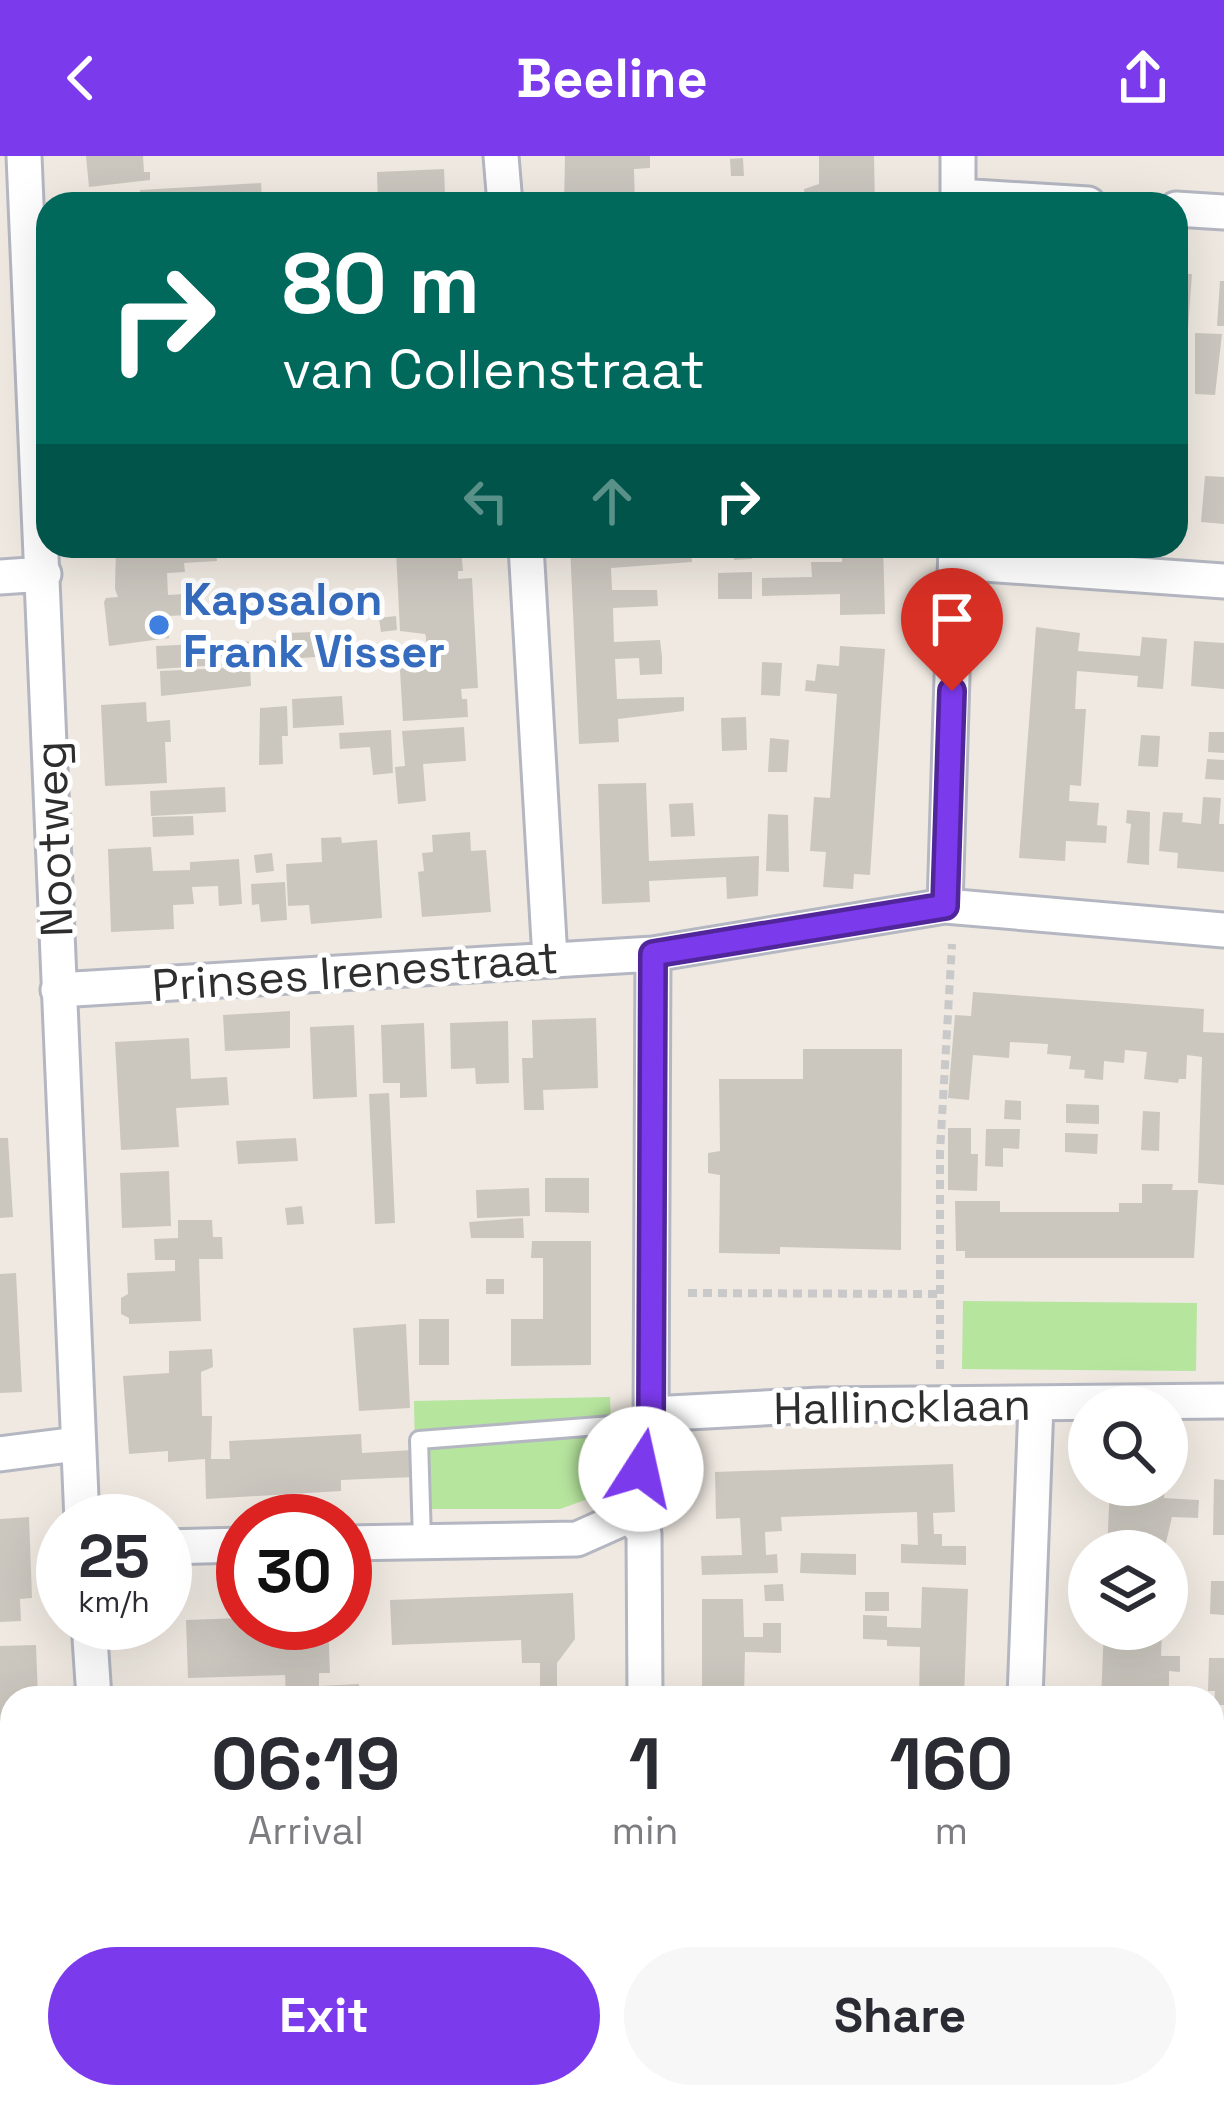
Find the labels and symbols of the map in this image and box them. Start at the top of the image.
pin [901,568,1003,691]
place label: Kapsalon Frank Visser [183,571,445,680]
marker: Kapsalon Frank Visser [146,612,172,638]
street label: Nootweg [22,740,85,938]
street label: Prinses Irenestraat [150,929,560,1014]
street label: Hallincklaan [773,1376,1031,1437]
position arrow [578,1406,704,1532]
speed limit sign: 30 [216,1494,372,1650]

